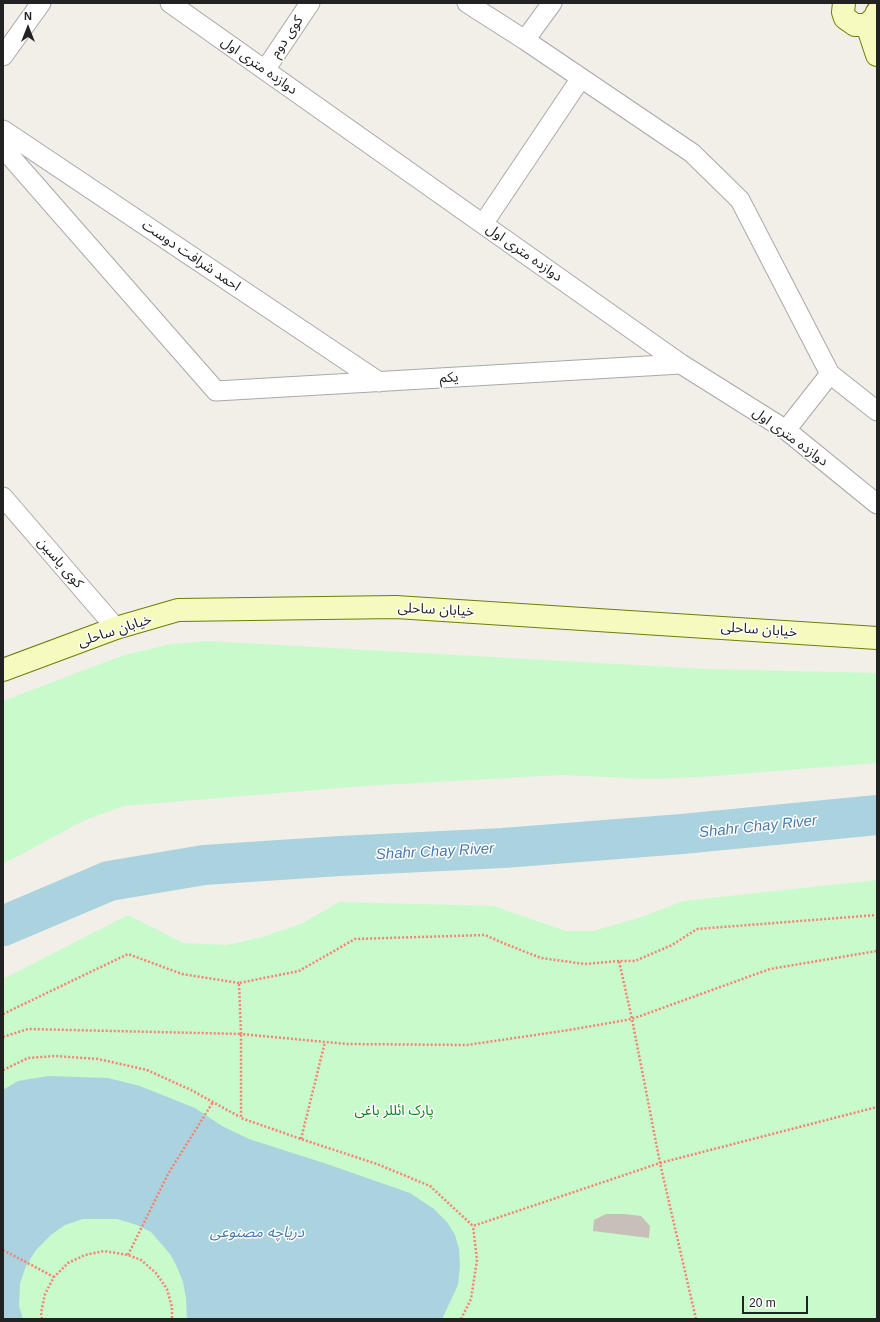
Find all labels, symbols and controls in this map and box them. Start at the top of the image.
north arrow [8,8,48,48]
text: N [24,10,32,22]
street label: کوی دوم [267,13,307,61]
street label: دوازده متری اول [218,34,300,98]
street label: احمد شرافت دوست [139,217,243,295]
street label: دوازده متری اول [483,221,565,285]
street label: یکم [439,369,459,387]
street label: دوازده متری اول [749,404,831,470]
street label: کوی یاسین [33,534,87,592]
street label: خیابان ساحلی [397,600,475,620]
street label: خیابان ساحلی [76,611,154,651]
street label: خیابان ساحلی [720,619,798,641]
water label: Shahr Chay River [698,812,818,842]
water label: Shahr Chay River [375,840,495,864]
park label: پارک ائللر باغی [354,1103,434,1119]
water label: دریاچه مصنوعی [210,1224,304,1242]
scale bar [744,1288,810,1314]
text: 20 m [749,1296,776,1310]

